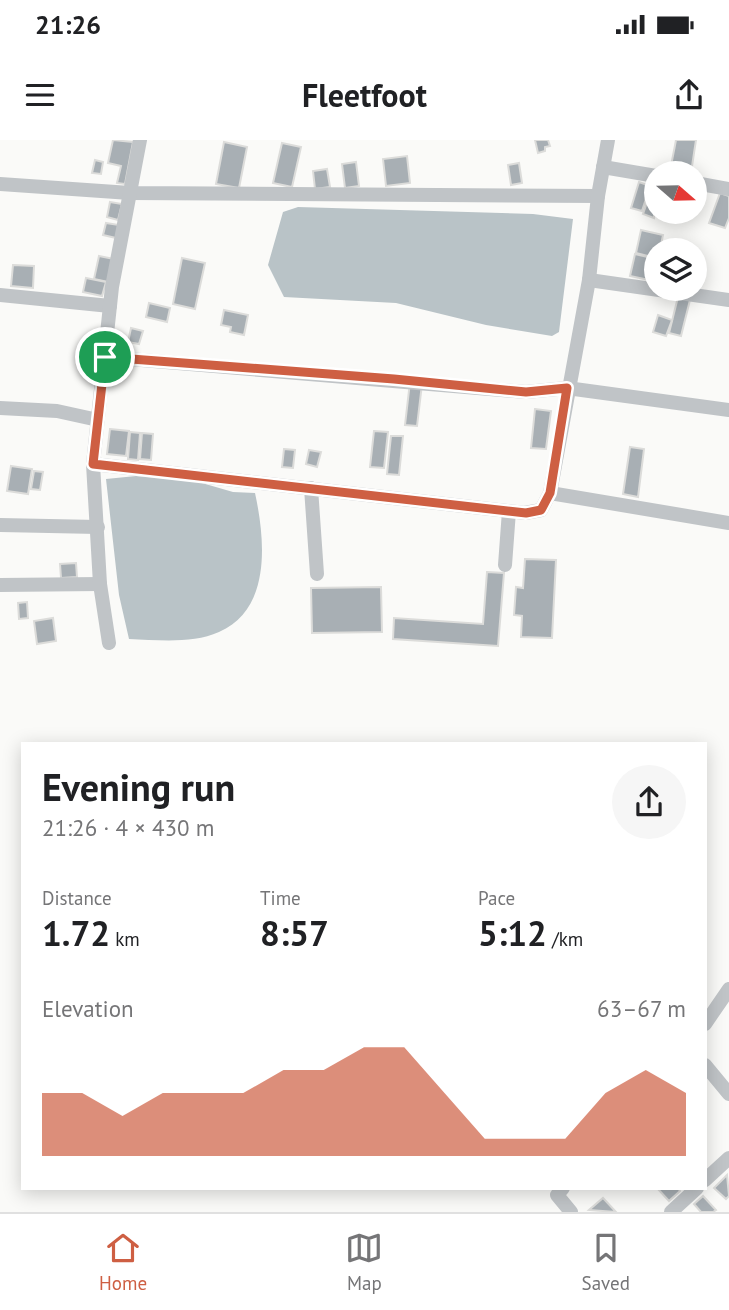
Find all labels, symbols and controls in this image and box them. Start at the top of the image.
text: 21:26 [35,8,101,41]
text: Fleetfoot [302,74,427,116]
icon: menu [21,76,59,114]
icon: share [670,76,708,114]
north arrow [644,161,707,224]
map controls [644,161,707,301]
button: layers [644,238,707,301]
pin [75,327,135,387]
icon: arrive [86,338,124,376]
text: Evening run [42,762,235,811]
button: share [612,765,686,839]
text: 21:26 · 4 × 430 m [42,813,214,842]
text: Distance [42,886,112,910]
text: Time [260,886,301,910]
text: Pace [478,886,515,910]
text: 1.72 [42,910,110,956]
text: 8:57 [260,910,329,956]
text: 5:12 [478,910,547,956]
text: km [110,927,140,951]
text: /km [547,927,583,951]
text: Elevation [42,994,134,1023]
text: 63–67 m [597,994,686,1023]
tab: Home [99,1229,147,1295]
tab: Map [345,1229,383,1295]
tab: Saved [582,1229,630,1295]

